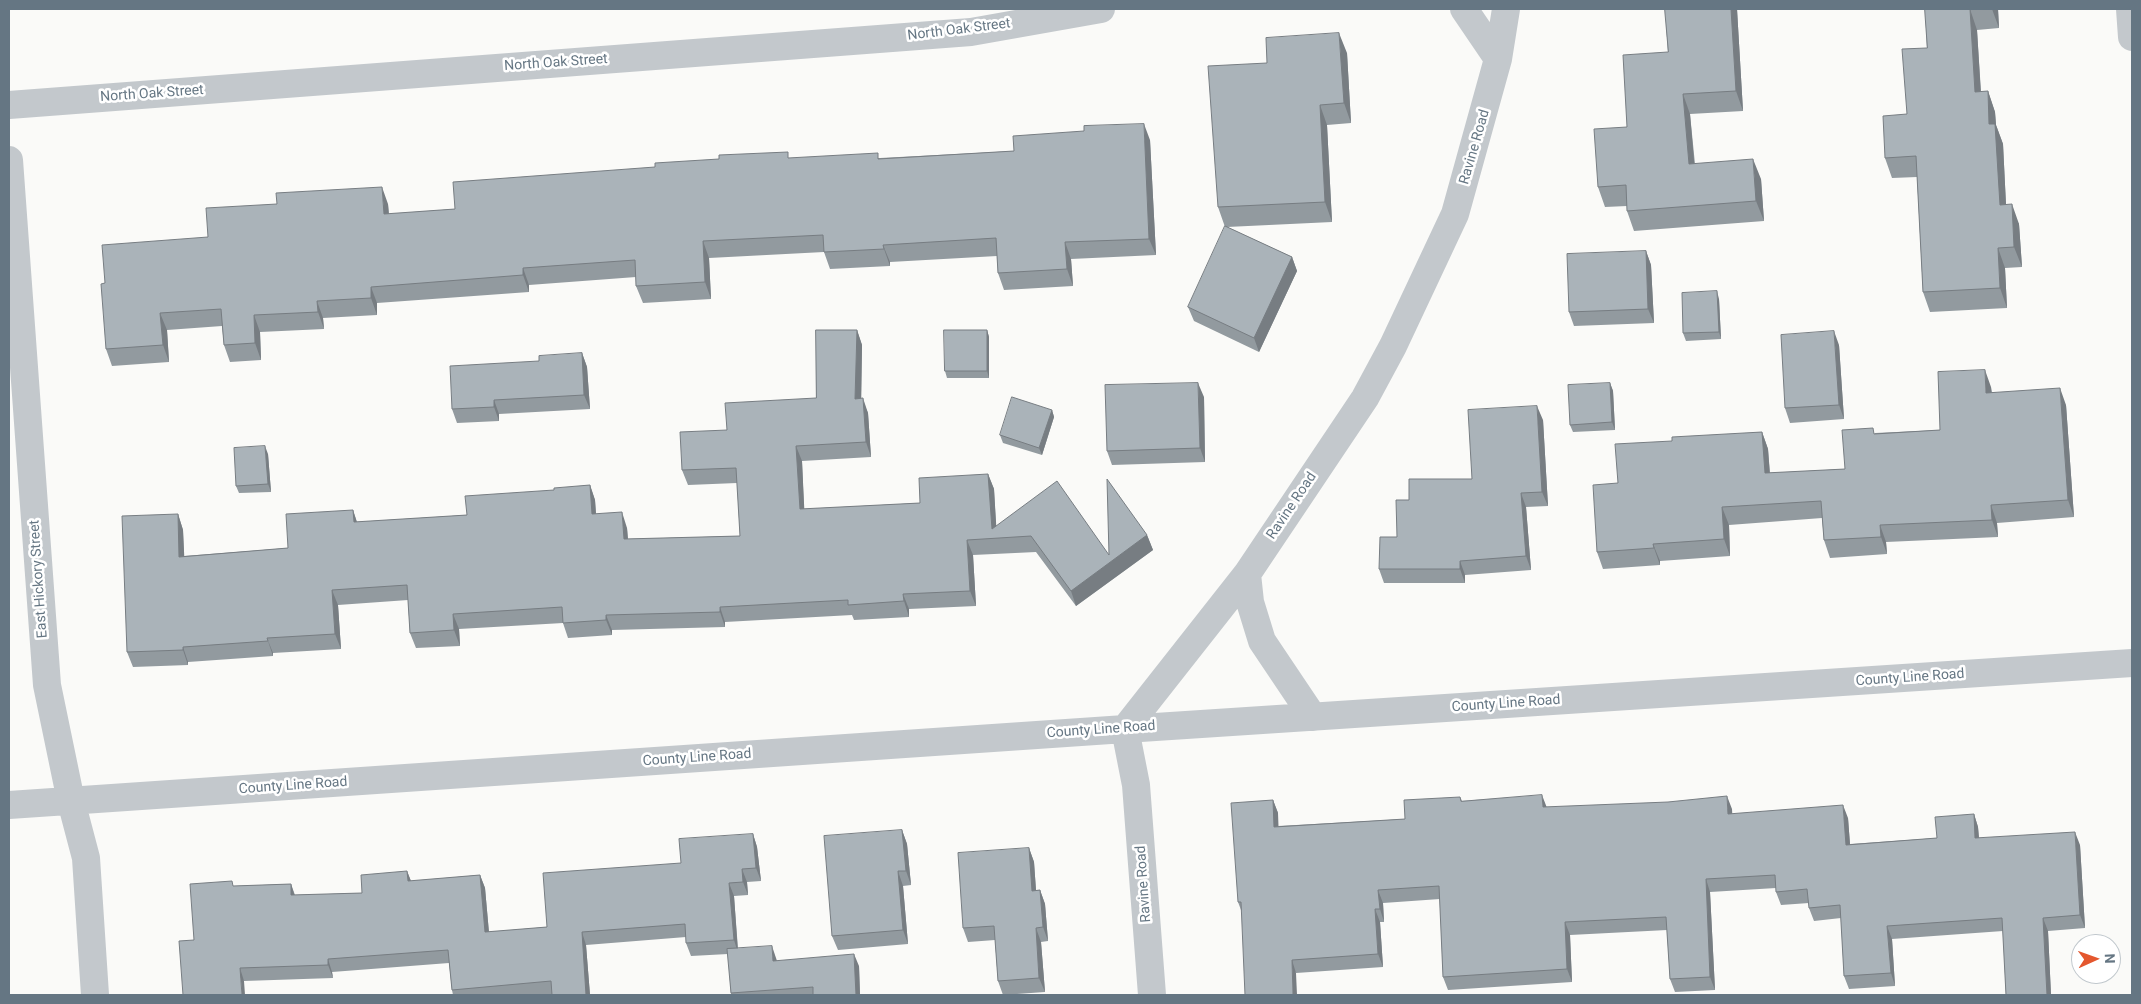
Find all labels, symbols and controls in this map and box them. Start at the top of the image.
street label: North Oak Street [907,15,1011,45]
street label: North Oak Street [504,51,608,75]
street label: North Oak Street [100,82,204,106]
street label: Ravine Road [1456,108,1494,186]
street label: Ravine Road [1263,469,1321,543]
street label: East Hickory Street [26,519,52,639]
street label: County Line Road [1855,666,1965,690]
street label: County Line Road [1451,692,1561,716]
street label: County Line Road [1046,718,1156,742]
street label: County Line Road [642,746,752,770]
street label: County Line Road [238,774,348,798]
street label: Ravine Road [1133,845,1155,923]
north arrow [2071,934,2121,984]
text: N [2102,953,2118,964]

